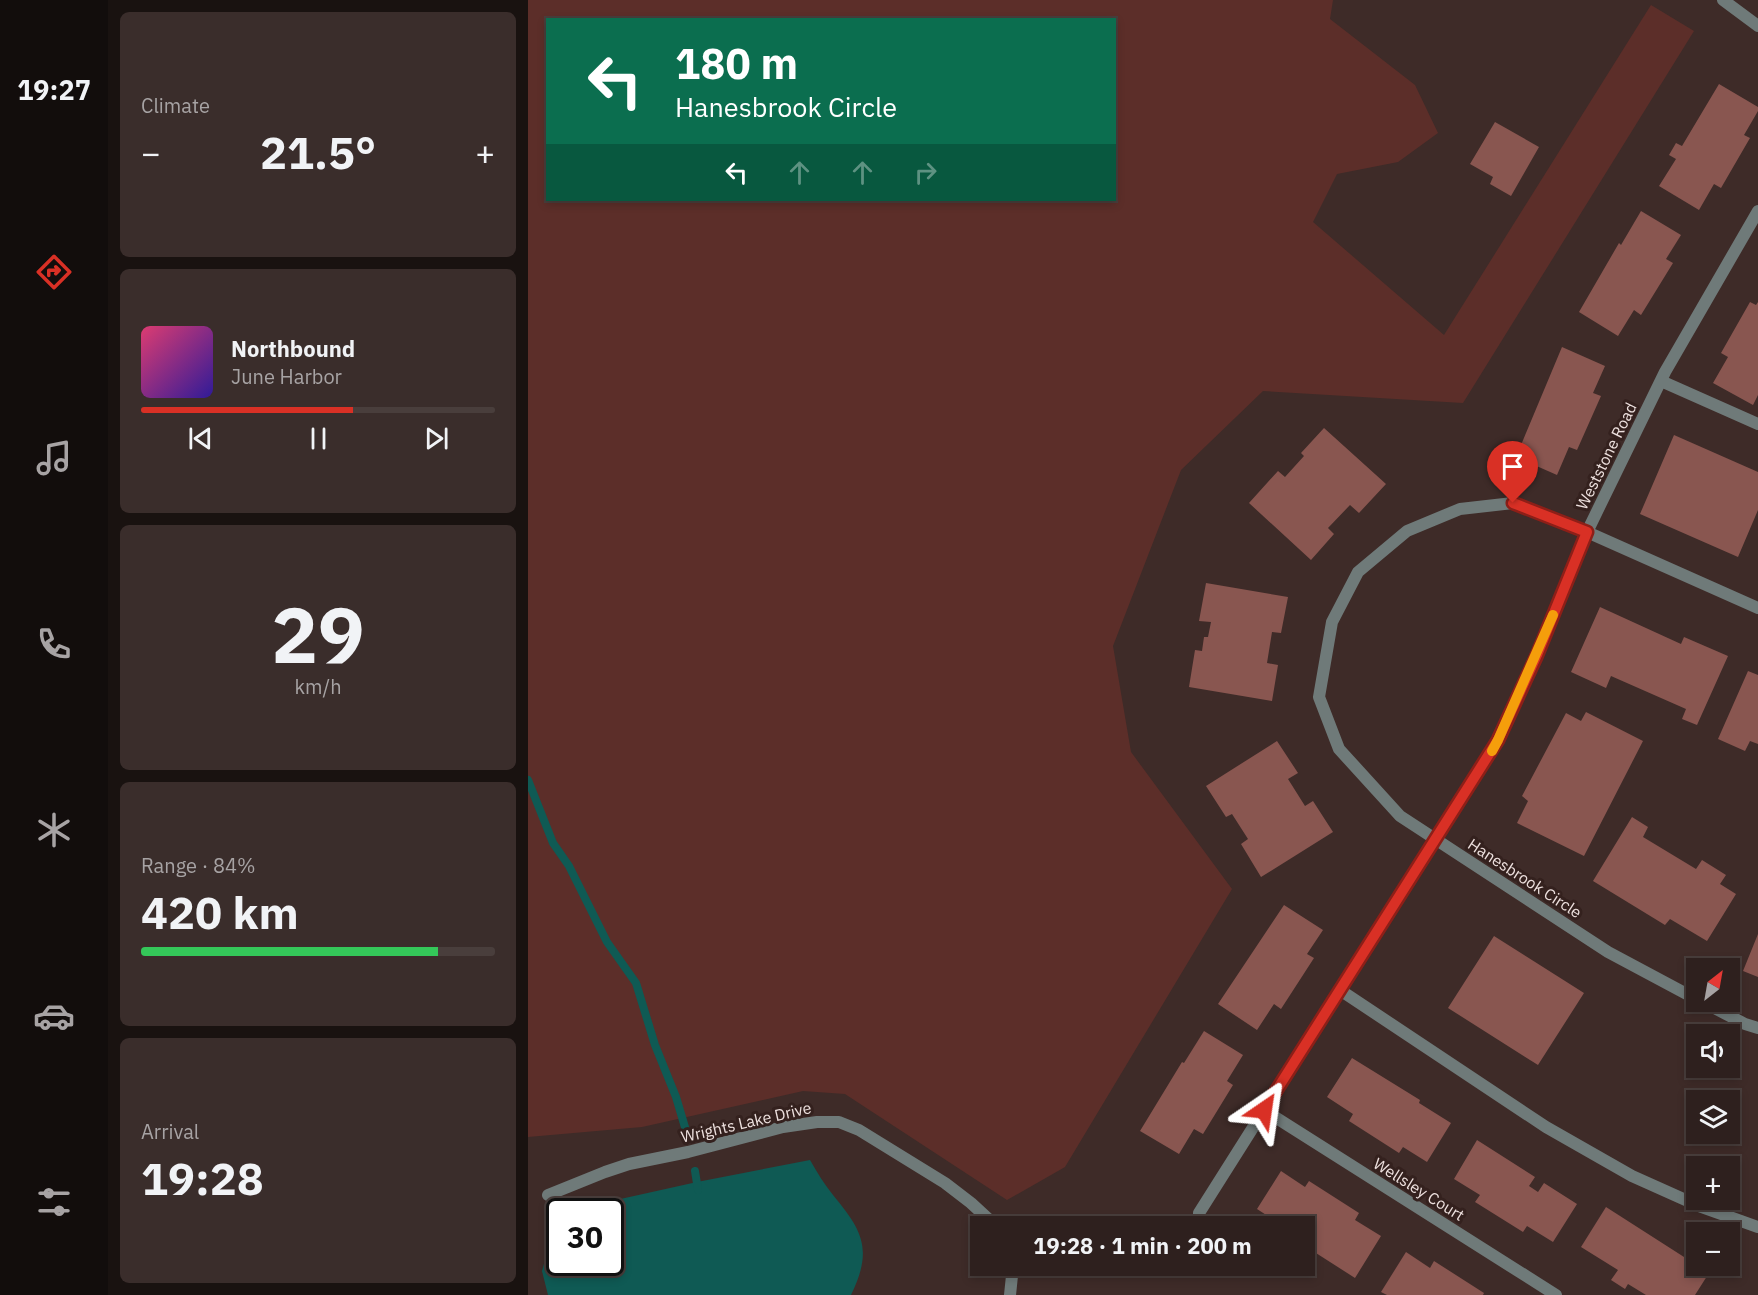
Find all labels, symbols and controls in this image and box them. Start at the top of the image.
text: 180 m [675,36,798,91]
icon: left [576,42,654,120]
text: 19:27 [17,72,91,107]
text: Hanesbrook Circle [675,89,897,124]
text: Climate [141,92,210,119]
text: 21.5° [260,123,376,181]
text: − [141,131,161,174]
text: + [475,131,495,174]
icon: left [720,156,753,189]
icon: ahead [783,156,816,189]
icon: ahead [846,156,879,189]
icon: right [909,156,942,189]
icon: directions [33,251,75,293]
text: Northbound [231,334,355,363]
text: June Harbor [231,363,342,390]
street label: Weststone Road [1571,399,1641,513]
icon: previous [184,422,217,455]
icon: pause [302,422,335,455]
icon: next [420,422,453,455]
icon: music [33,437,75,479]
pin [1487,441,1538,503]
icon: arrive [1496,450,1529,483]
text: 29 [271,583,365,684]
icon: phone [33,623,75,665]
text: km/h [294,673,342,700]
icon: climate [33,809,75,851]
street label: Hanesbrook Circle [1464,834,1586,922]
text: Range · 84% [141,852,256,879]
text: 420 km [141,883,299,941]
north arrow [1686,958,1740,1012]
map controls [1686,958,1740,1276]
icon: car [33,995,75,1037]
button: sound [1686,1024,1740,1078]
position arrow [1232,1078,1296,1142]
button: layers [1686,1090,1740,1144]
street label: Wrights Lake Drive [679,1097,813,1147]
text: Arrival [141,1118,199,1145]
text: 19:28 [141,1149,264,1207]
street label: Wellsley Court [1370,1153,1468,1225]
button: + [1686,1156,1740,1210]
icon: filters [33,1181,75,1223]
speed limit sign: 30 [546,1198,624,1276]
button: − [1686,1222,1740,1276]
text: 19:28 · 1 min · 200 m [1033,1231,1252,1260]

